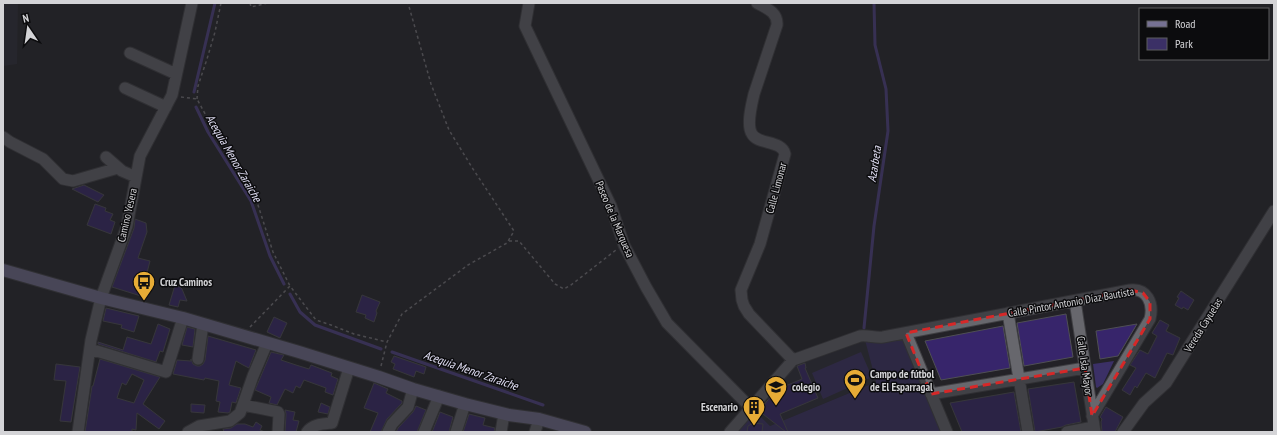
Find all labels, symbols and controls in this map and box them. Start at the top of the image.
north arrow [8,8,48,48]
legend [1139,8,1269,60]
text: N [21,11,30,26]
text: Road [1175,16,1195,31]
text: Park [1175,36,1193,51]
water label: Acequia Menor Zaraiche [203,112,266,205]
water label: Azarbeta [864,144,884,183]
street label: Calle Limonar [762,161,790,215]
street label: Paseo de la Marquesa [593,179,637,259]
street label: Camino Yesera [114,187,140,243]
bus stop icon: Cruz Caminos [131,269,157,302]
place label: Cruz Caminos [160,275,212,289]
street label: Calle Pintor Antonio Díaz Bautista [1007,284,1135,320]
street label: Vereda Cayuelas [1180,295,1225,356]
street label: Calle Isla Mayor [1074,335,1096,397]
water label: Acequia Menor Zaraiche [422,347,521,393]
sports icon: Campo de fútbol de El Esparragal [842,367,868,400]
place label: Campo de fútbol de El Esparragal [870,367,935,394]
school or university icon: colegio [763,374,789,407]
place label: colegio [792,380,820,394]
building icon: Escenario [741,394,767,427]
place label: Escenario [701,400,738,414]

